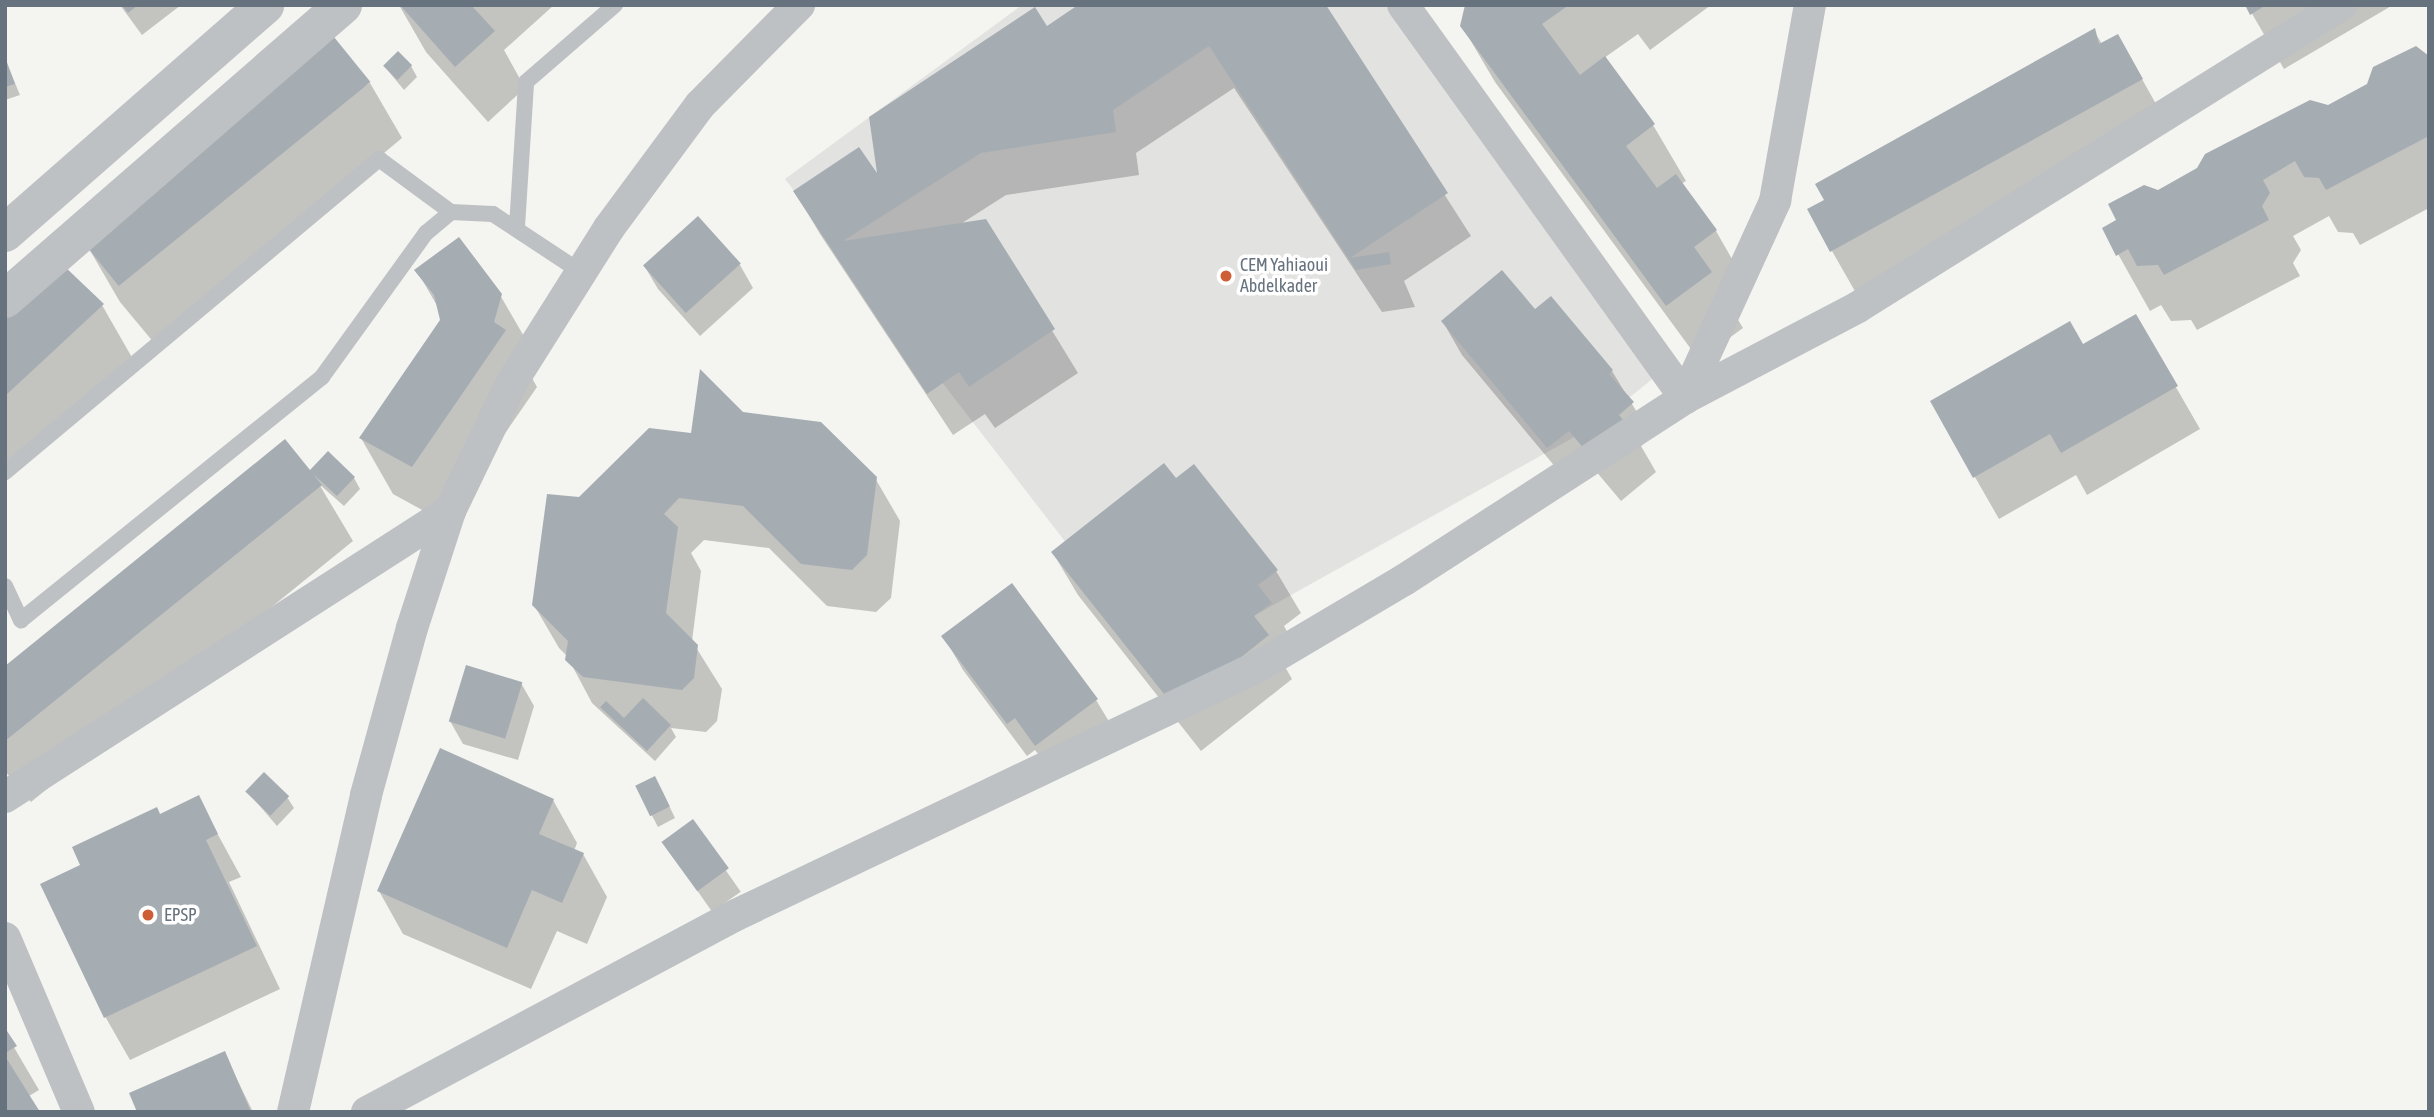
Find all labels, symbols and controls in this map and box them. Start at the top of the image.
place label: CEM Yahiaoui Abdelkader [1240,255,1328,298]
marker: CEM Yahiaoui Abdelkader [1218,268,1234,284]
place label: EPSP [164,904,197,926]
marker: EPSP [138,905,158,925]

